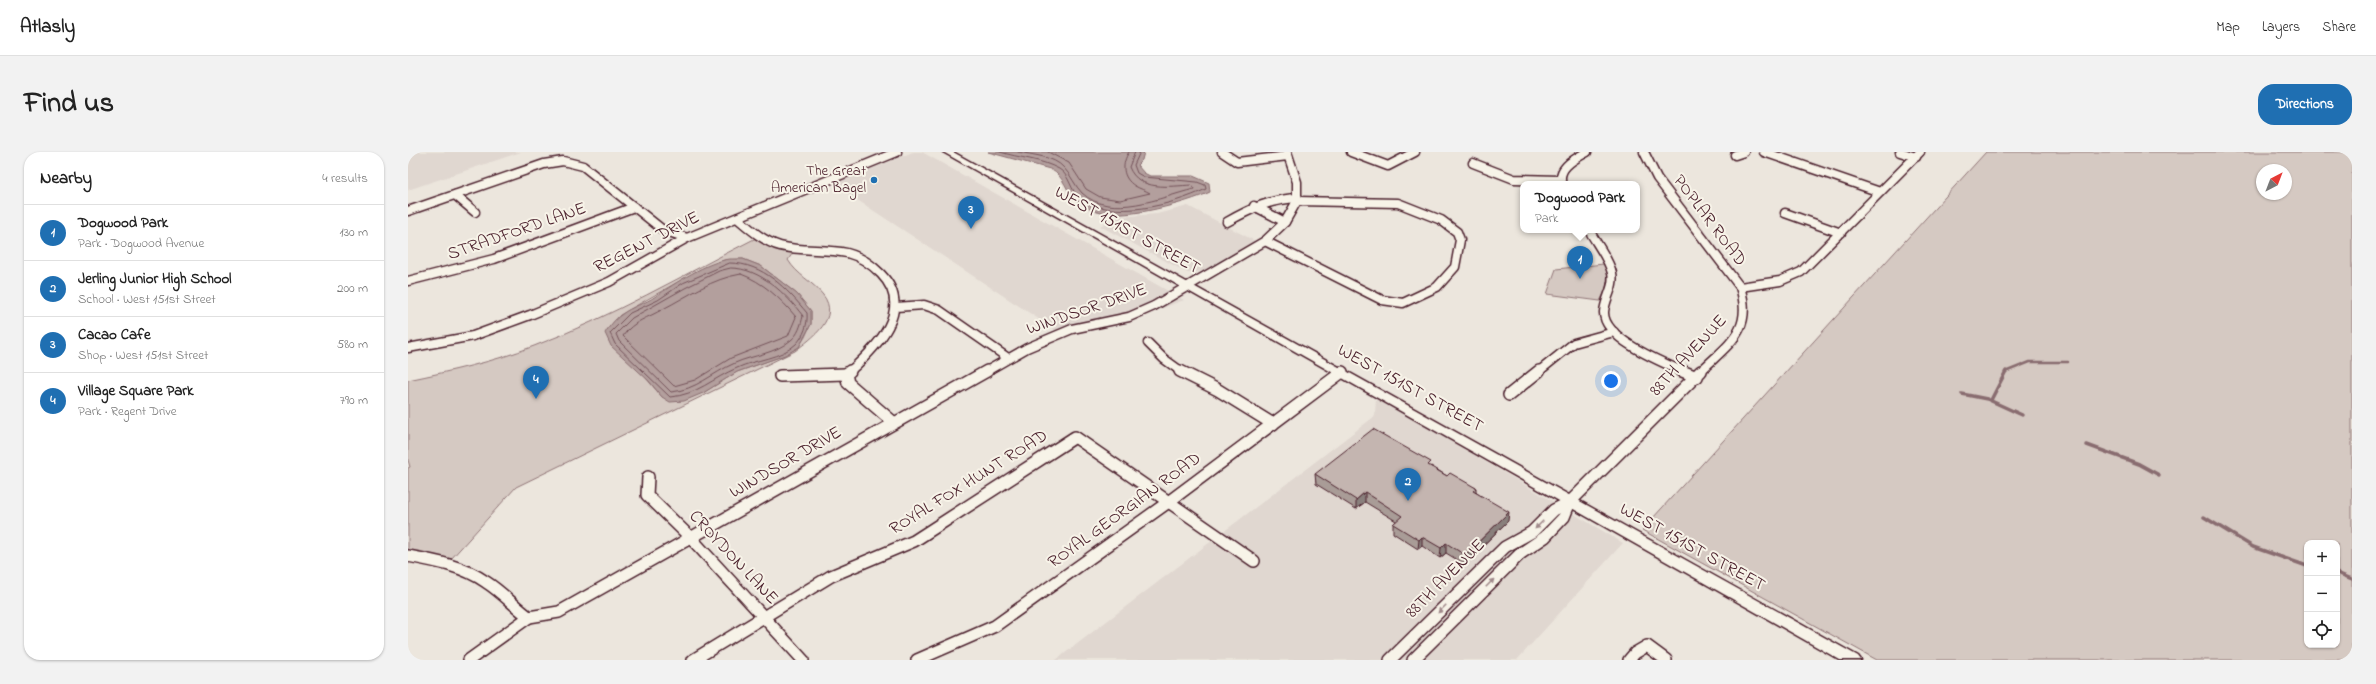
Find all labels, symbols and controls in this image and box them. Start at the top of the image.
text: Atlasly [20,14,75,41]
text: Map [2216,17,2240,38]
text: Layers [2262,17,2300,38]
text: Share [2322,17,2356,38]
text: Find us [24,84,114,125]
button: Directions [2258,84,2352,125]
place label: The Great American Bagel [771,160,866,200]
north arrow [2256,164,2292,200]
text: Nearby [40,166,92,191]
text: 4 results [322,169,368,188]
street label: POPLAR ROAD [1666,170,1752,272]
marker: The Great American Bagel [869,175,879,185]
street label: WEST 151ST STREET [1049,180,1205,282]
popup [1520,181,1640,233]
text: Dogwood Park [1535,187,1625,209]
street label: STRADFORD LANE [444,196,590,268]
pin: 3 [958,196,984,229]
street label: REGENT DRIVE [590,205,705,281]
text: Park [1535,209,1558,228]
text: Dogwood Park [78,212,168,234]
text: 1 [51,223,55,242]
text: 130 m [340,223,368,242]
text: Park · Dogwood Avenue [78,234,204,253]
pin: 1 [1567,246,1593,279]
text: Jerling Junior High School [78,268,231,290]
street label: WINDSOR DRIVE [1023,277,1151,343]
text: 2 [50,279,56,298]
text: 200 m [337,279,368,298]
text: School · West 151st Street [78,290,216,309]
street label: 88TH AVENUE [1644,309,1734,403]
text: Cacao Cafe [78,324,151,346]
text: 3 [50,335,56,354]
text: 580 m [337,335,368,354]
street label: WEST 151ST STREET [1332,338,1488,440]
text: Shop · West 151st Street [78,346,208,365]
pin: 4 [523,366,549,399]
your location [1601,371,1621,391]
text: Village Square Park [78,380,194,402]
text: 4 [50,391,56,410]
text: 790 m [340,391,368,410]
text: Park · Regent Drive [78,402,177,421]
street label: WINDSOR DRIVE [725,420,847,506]
street label: ROYAL FOX HUNT ROAD [885,424,1053,542]
street label: ROYAL GEORGIAN ROAD [1043,446,1207,576]
pin: 2 [1395,468,1421,501]
street label: WEST 151ST STREET [1614,497,1770,599]
street label: CROYDON LANE [682,505,784,611]
one-way arrow [1534,520,1544,530]
street label: 88TH AVENUE [1400,533,1492,625]
map controls [2304,540,2340,648]
button: + [2304,540,2340,576]
button: − [2304,576,2340,612]
one-way arrow [1485,578,1495,588]
one-way arrow [1437,605,1447,614]
button: locate [2304,612,2340,648]

